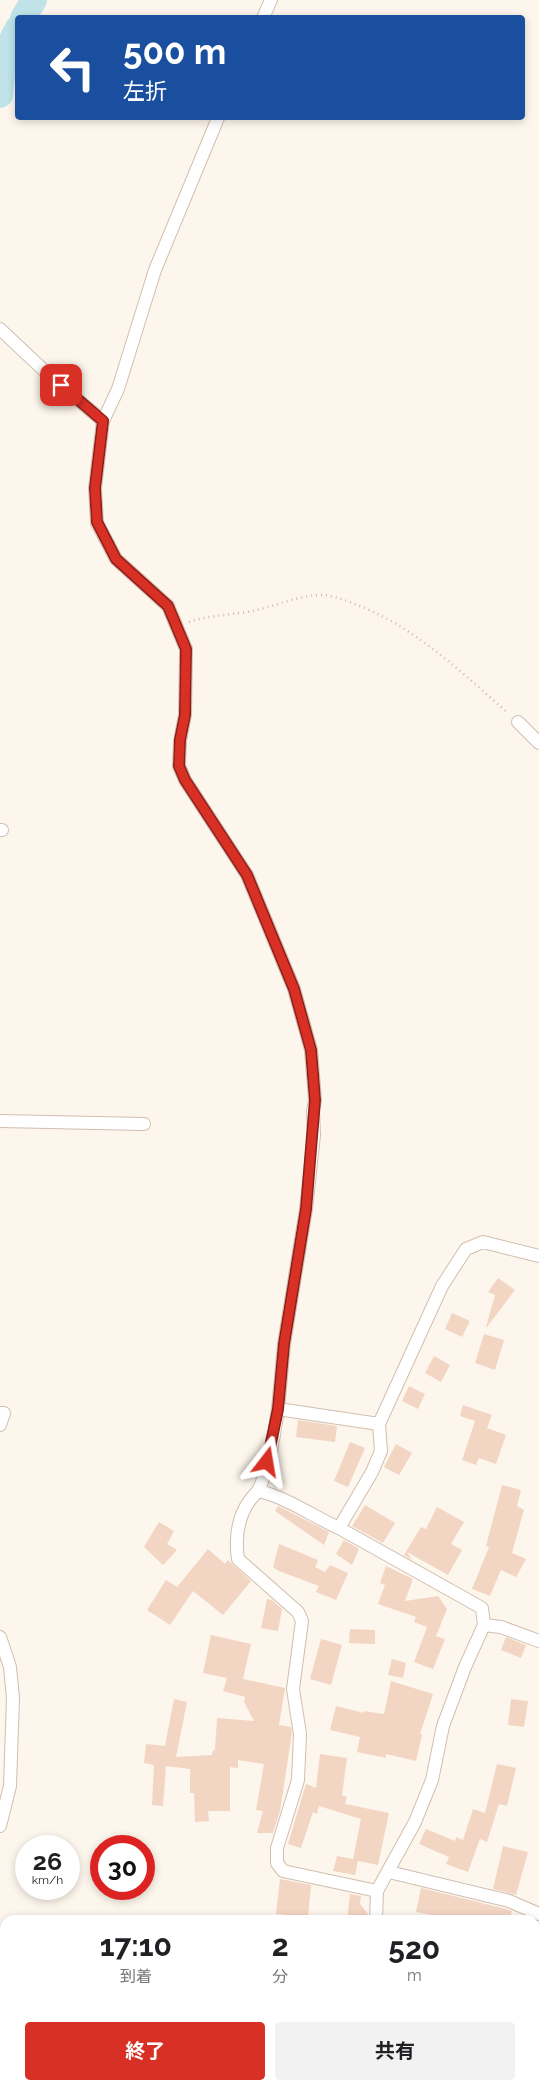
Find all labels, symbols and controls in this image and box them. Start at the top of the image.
text: 500 m [123,31,226,72]
icon: left [40,35,105,100]
text: 左折 [123,78,167,104]
pin [40,364,82,406]
icon: arrive [47,371,75,399]
position arrow [240,1435,292,1487]
speed limit sign: 30 [90,1835,155,1900]
text: 26 [33,1846,62,1876]
text: km/h [32,1873,63,1887]
text: 17:10 [100,1928,172,1963]
text: 2 [272,1928,289,1963]
text: 520 [388,1931,440,1966]
text: m [407,1966,422,1985]
text: 到着 [120,1967,152,1986]
text: 分 [272,1967,288,1986]
button: 終了 [25,2022,265,2080]
button: 共有 [275,2022,515,2080]

